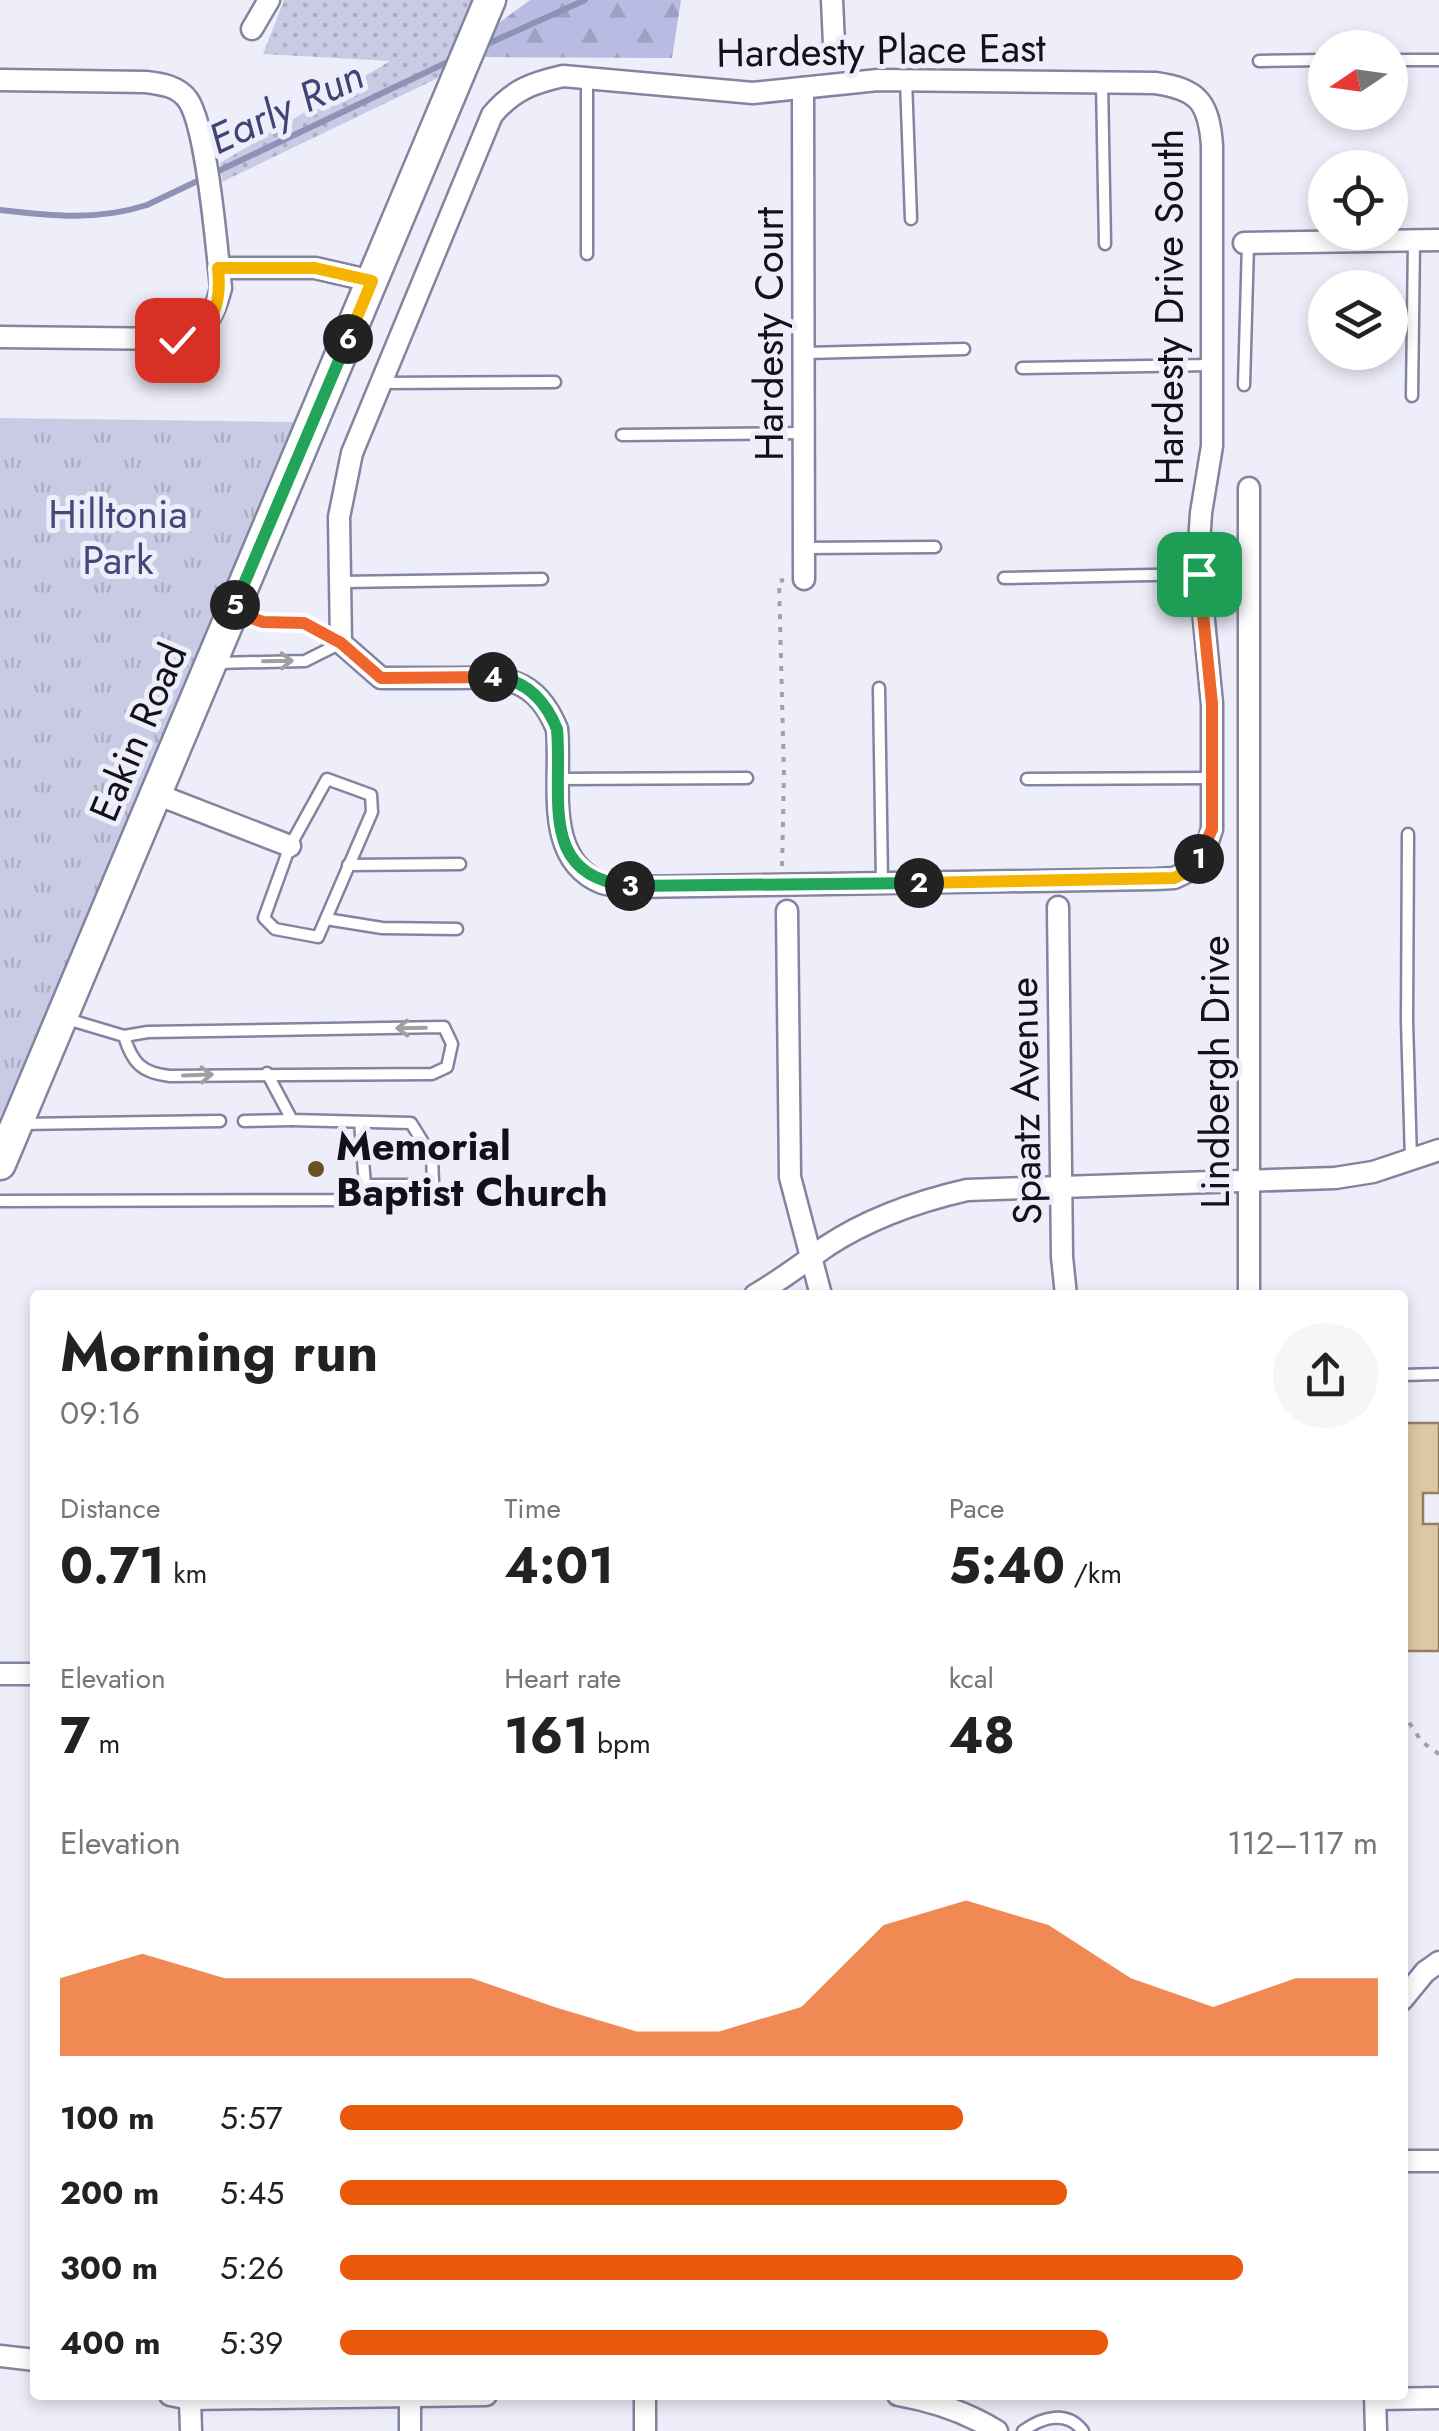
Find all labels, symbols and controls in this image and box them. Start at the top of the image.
street label: Hardesty Place East [716,18,1047,82]
north arrow [1308,30,1408,130]
map controls [1308,30,1408,370]
water label: Early Run [198,44,374,170]
street label: Hardesty Drive South [1140,129,1198,485]
button: locate [1308,150,1408,250]
street label: Hardesty Court [740,207,798,461]
button: layers [1308,270,1408,370]
pin [135,298,220,383]
icon: check [150,313,205,368]
pin: 6 [323,314,373,364]
text: 6 [339,318,357,359]
park label: Hilltonia Park [48,485,188,589]
pin [1157,532,1242,617]
icon: arrive [1172,547,1227,602]
pin: 5 [210,580,260,630]
text: 5 [226,584,244,625]
street label: Eakin Road [74,634,202,830]
one-way arrow [261,652,293,671]
pin: 4 [468,652,518,702]
text: 4 [483,656,503,697]
pin: 1 [1174,834,1224,884]
text: 1 [1192,838,1206,879]
pin: 2 [894,858,944,908]
pin: 3 [605,861,655,911]
text: 2 [910,862,928,903]
text: 3 [621,865,639,906]
street label: Lindbergh Drive [1186,935,1244,1209]
street label: Spaatz Avenue [994,977,1056,1225]
one-way arrow [395,1018,427,1037]
one-way arrow [182,1066,214,1085]
place label: Memorial Baptist Church [336,1117,608,1221]
marker: Memorial Baptist Church [305,1158,327,1180]
text: Morning run [60,1312,378,1392]
button: share [1273,1323,1378,1428]
text: 09:16 [60,1390,140,1436]
text: Distance [60,1488,160,1529]
text: Time [504,1488,561,1529]
text: Pace [949,1488,1004,1529]
text: 0.71 [60,1529,165,1602]
text: 4:01 [504,1529,614,1602]
text: 5:40 [949,1529,1065,1602]
text: km [165,1553,207,1594]
text: /km [1065,1553,1122,1594]
text: Elevation [60,1658,166,1699]
text: Heart rate [504,1658,621,1699]
text: kcal [949,1658,994,1699]
text: 7 [60,1699,90,1772]
text: 161 [504,1699,589,1772]
text: 48 [949,1699,1015,1772]
text: m [90,1723,120,1764]
text: bpm [589,1723,651,1764]
text: Elevation [60,1820,181,1866]
text: 112–117 m [1227,1820,1378,1866]
text: 100 m [60,2095,155,2141]
text: 5:57 [220,2095,283,2141]
text: 200 m [60,2170,159,2216]
text: 5:45 [220,2170,284,2216]
text: 300 m [60,2245,158,2291]
text: 5:26 [220,2245,284,2291]
text: 400 m [60,2320,161,2366]
text: 5:39 [220,2320,284,2366]

